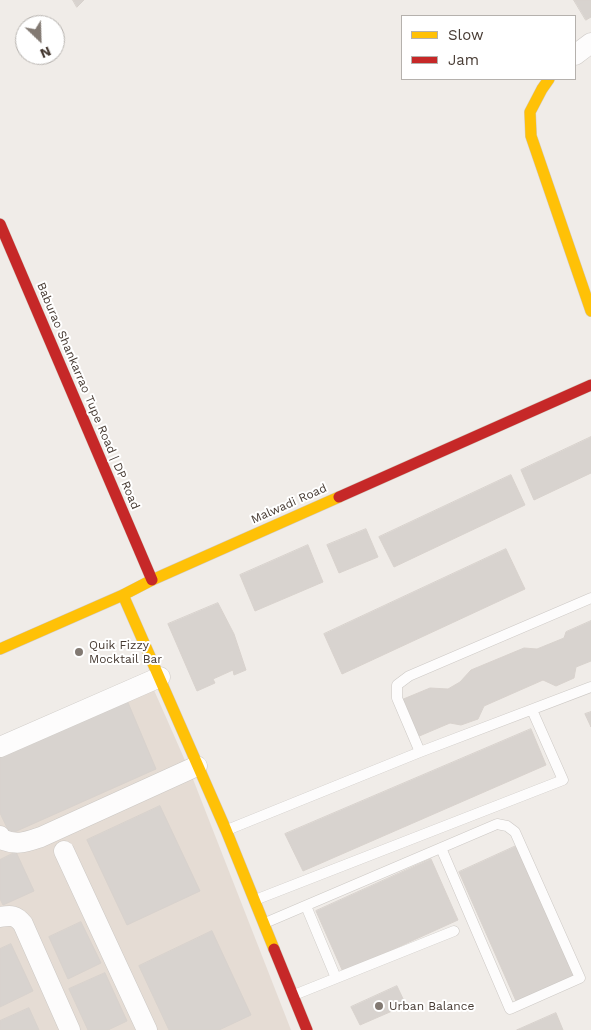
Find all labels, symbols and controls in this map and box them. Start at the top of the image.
north arrow [15,15,65,65]
legend [401,15,576,80]
text: Slow [448,26,484,44]
text: N [38,43,54,62]
text: Jam [448,51,479,69]
street label: Baburao Shankarrao Tupe Road | DP Road [33,280,143,512]
street label: Malwadi Road [249,481,329,527]
place label: Quik Fizzy Mocktail Bar [89,638,162,666]
marker: Quik Fizzy Mocktail Bar [73,646,85,658]
place label: Urban Balance [389,999,474,1013]
marker: Urban Balance [373,1000,385,1012]

